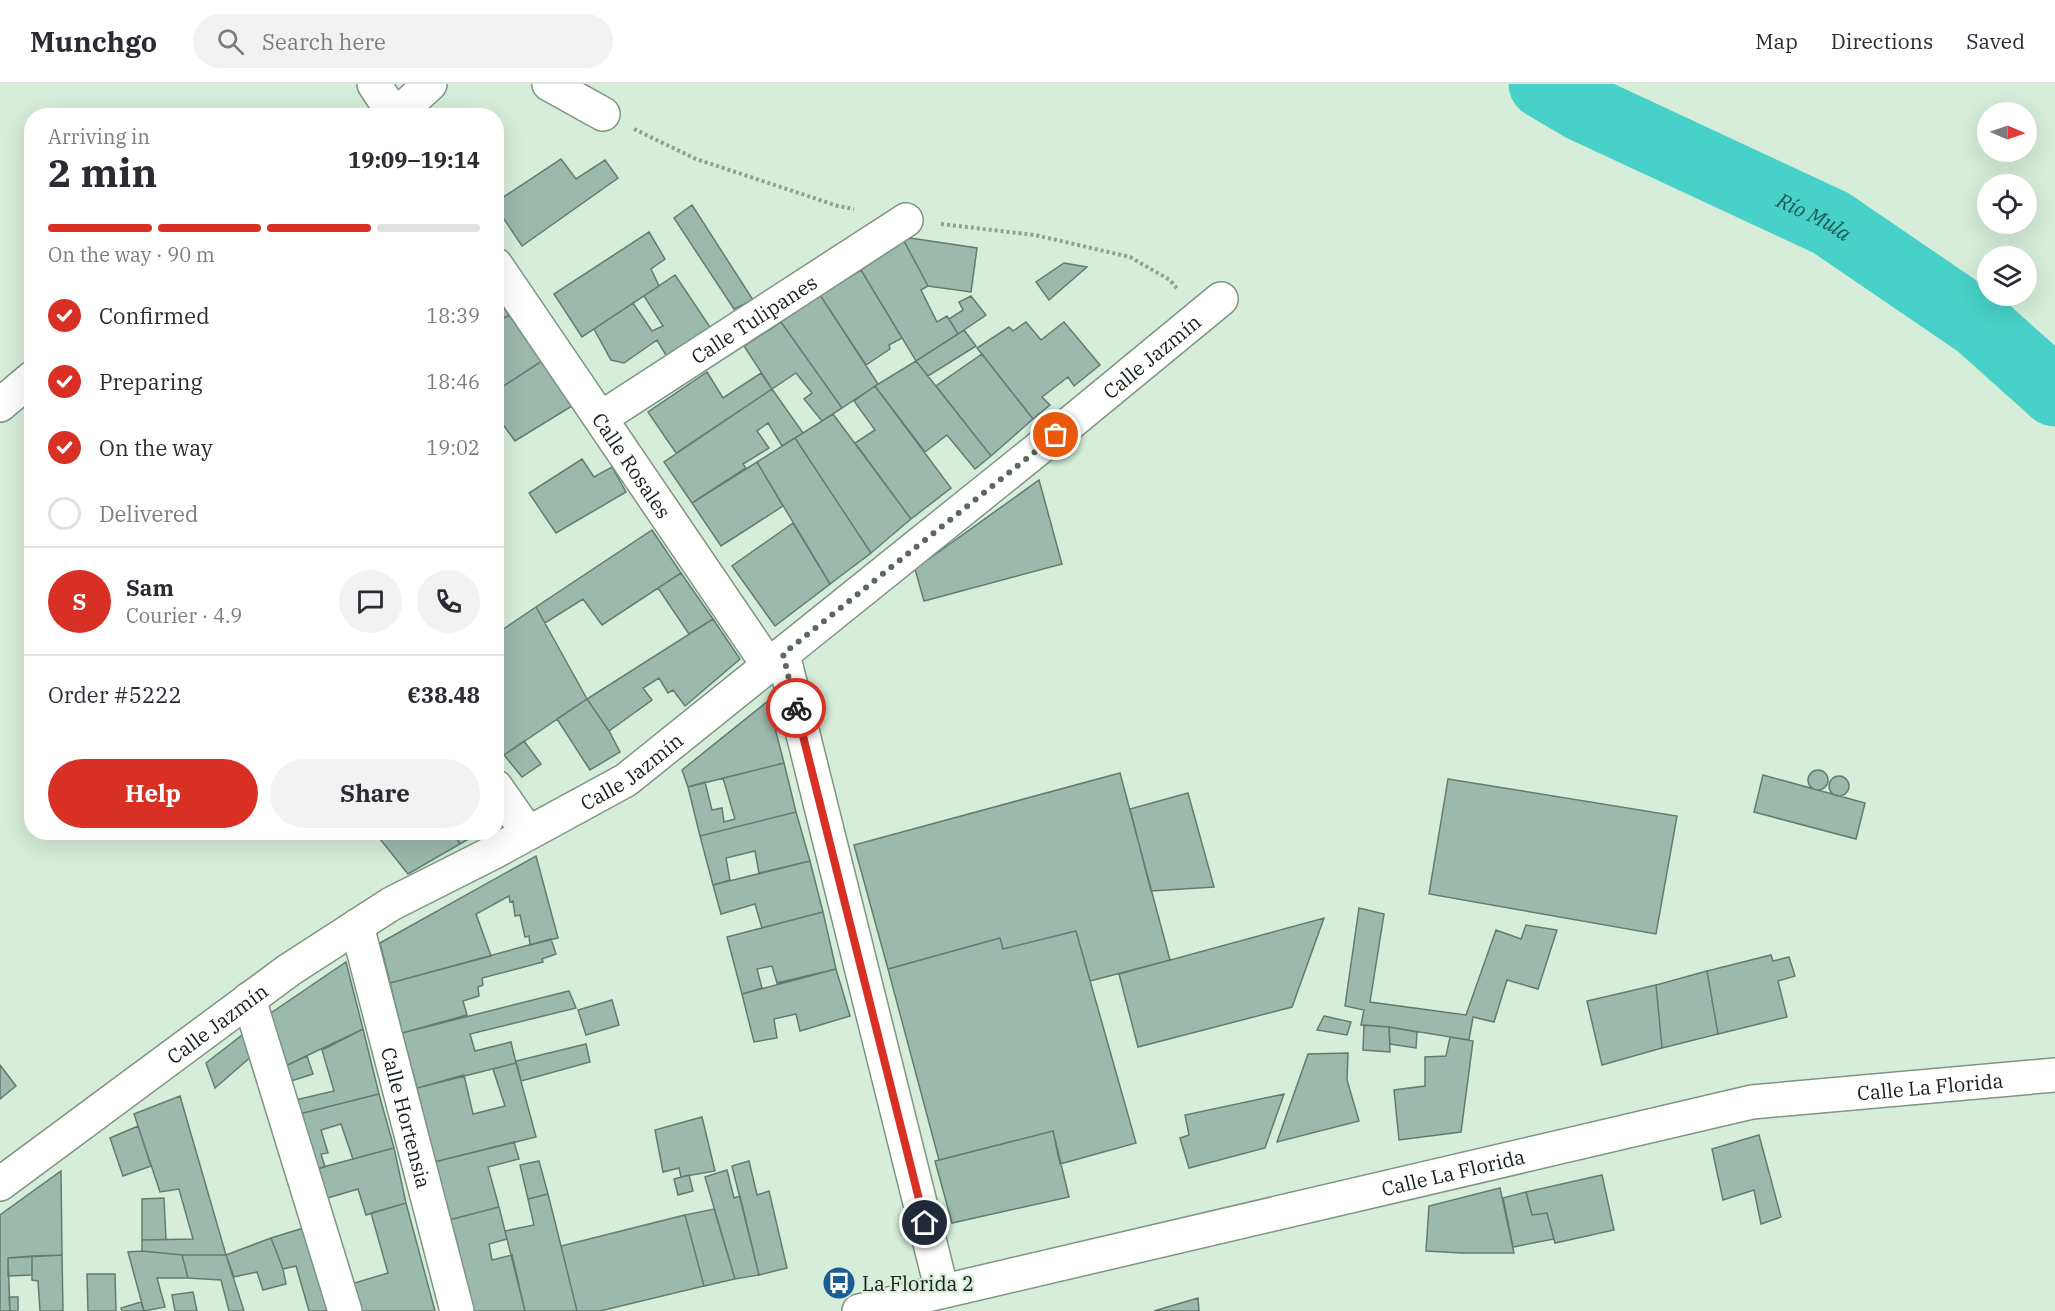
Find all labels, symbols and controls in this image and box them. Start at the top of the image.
search box [193,14,613,68]
text: Munchgo [30,23,157,60]
icon: search [214,25,247,58]
text: Search here [262,27,386,56]
text: Map [1755,27,1798,55]
text: Directions [1831,27,1933,55]
text: Saved [1966,27,2025,55]
north arrow [1977,102,2037,162]
map controls [1977,102,2037,306]
text: Arriving in [48,123,150,150]
text: 19:09–19:14 [348,145,480,174]
text: 2 min [48,147,157,198]
button: locate [1977,174,2037,234]
water label: Río Mula [1771,185,1858,247]
text: On the way · 90 m [48,241,215,268]
button: layers [1977,246,2037,306]
street label: Calle Tulipanes [685,268,822,370]
icon: check [48,299,81,332]
text: Confirmed [99,301,210,330]
text: 18:39 [426,302,480,329]
street label: Calle Jazmín [1097,308,1206,405]
icon: check [48,365,81,398]
text: Preparing [99,367,203,396]
text: 18:46 [426,368,480,395]
street label: Calle Rosales [586,407,678,523]
pin [1030,409,1081,460]
icon: bag [1039,418,1072,451]
icon: check [48,431,81,464]
text: On the way [99,433,213,462]
text: 19:02 [426,434,480,461]
text: Delivered [99,499,198,528]
button: chat [339,570,402,633]
button: phone [417,570,480,633]
text: Sam [126,573,174,602]
text: S [73,587,86,616]
text: Courier · 4.9 [126,602,242,629]
courier [766,678,826,738]
text: Order #5222 [48,680,182,709]
text: €38.48 [407,680,480,709]
icon: bike [780,692,813,725]
street label: Calle Jazmín [575,726,688,816]
button: Help [48,759,258,828]
button: Share [270,759,480,828]
street label: Calle Jazmín [161,977,273,1070]
street label: Calle Hortensia [376,1044,438,1191]
street label: Calle La Florida [1856,1066,2004,1106]
street label: Calle La Florida [1378,1142,1527,1202]
pin [899,1197,950,1248]
icon: home [908,1206,941,1239]
bus stop icon: La Florida 2 [821,1265,857,1301]
place label: La Florida 2 [862,1270,974,1297]

